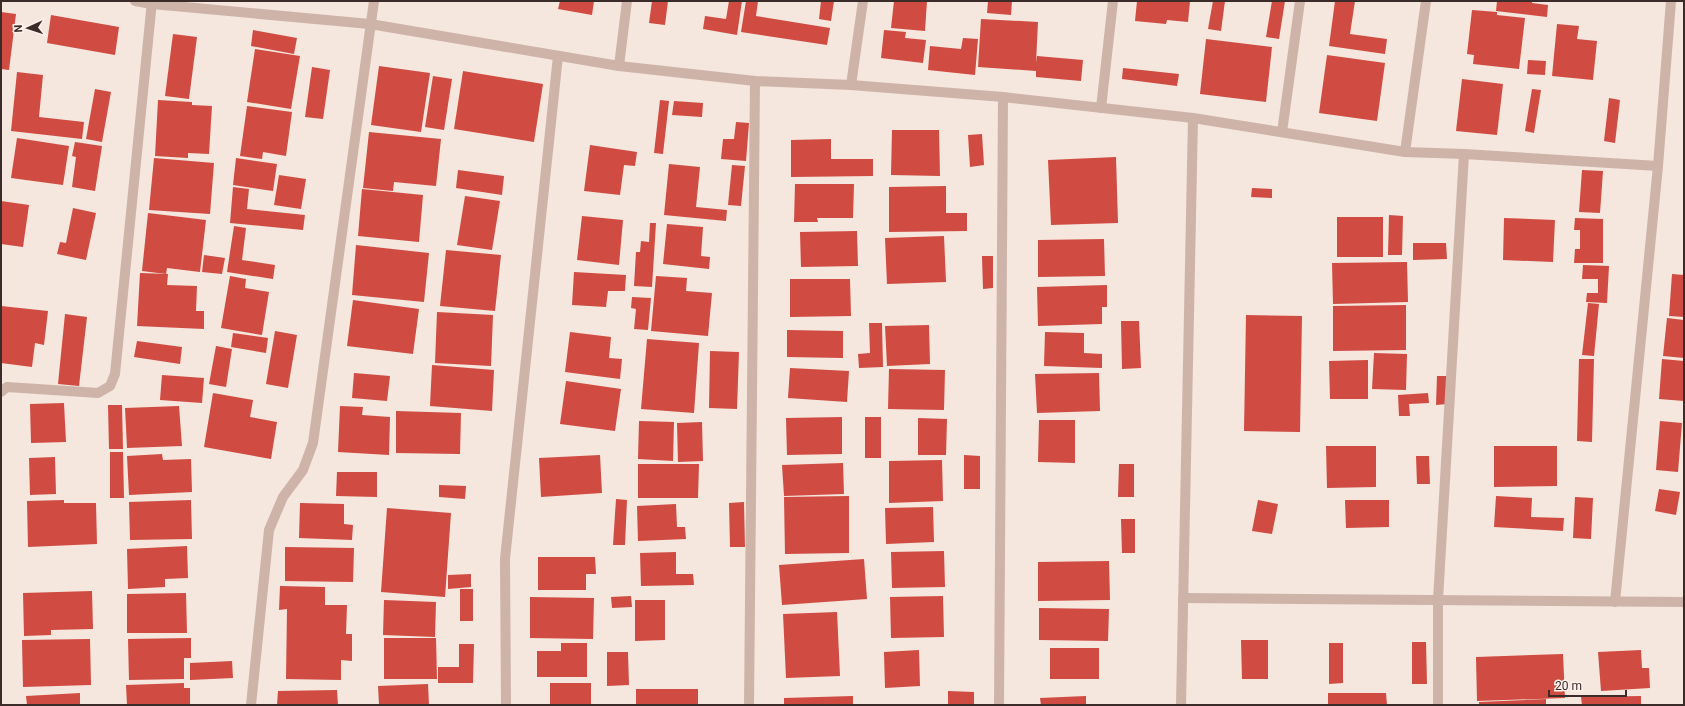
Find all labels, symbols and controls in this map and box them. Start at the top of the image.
north arrow [8,8,48,48]
text: N [12,24,25,33]
scale bar [1549,672,1626,698]
text: 20 m [1555,679,1582,693]

